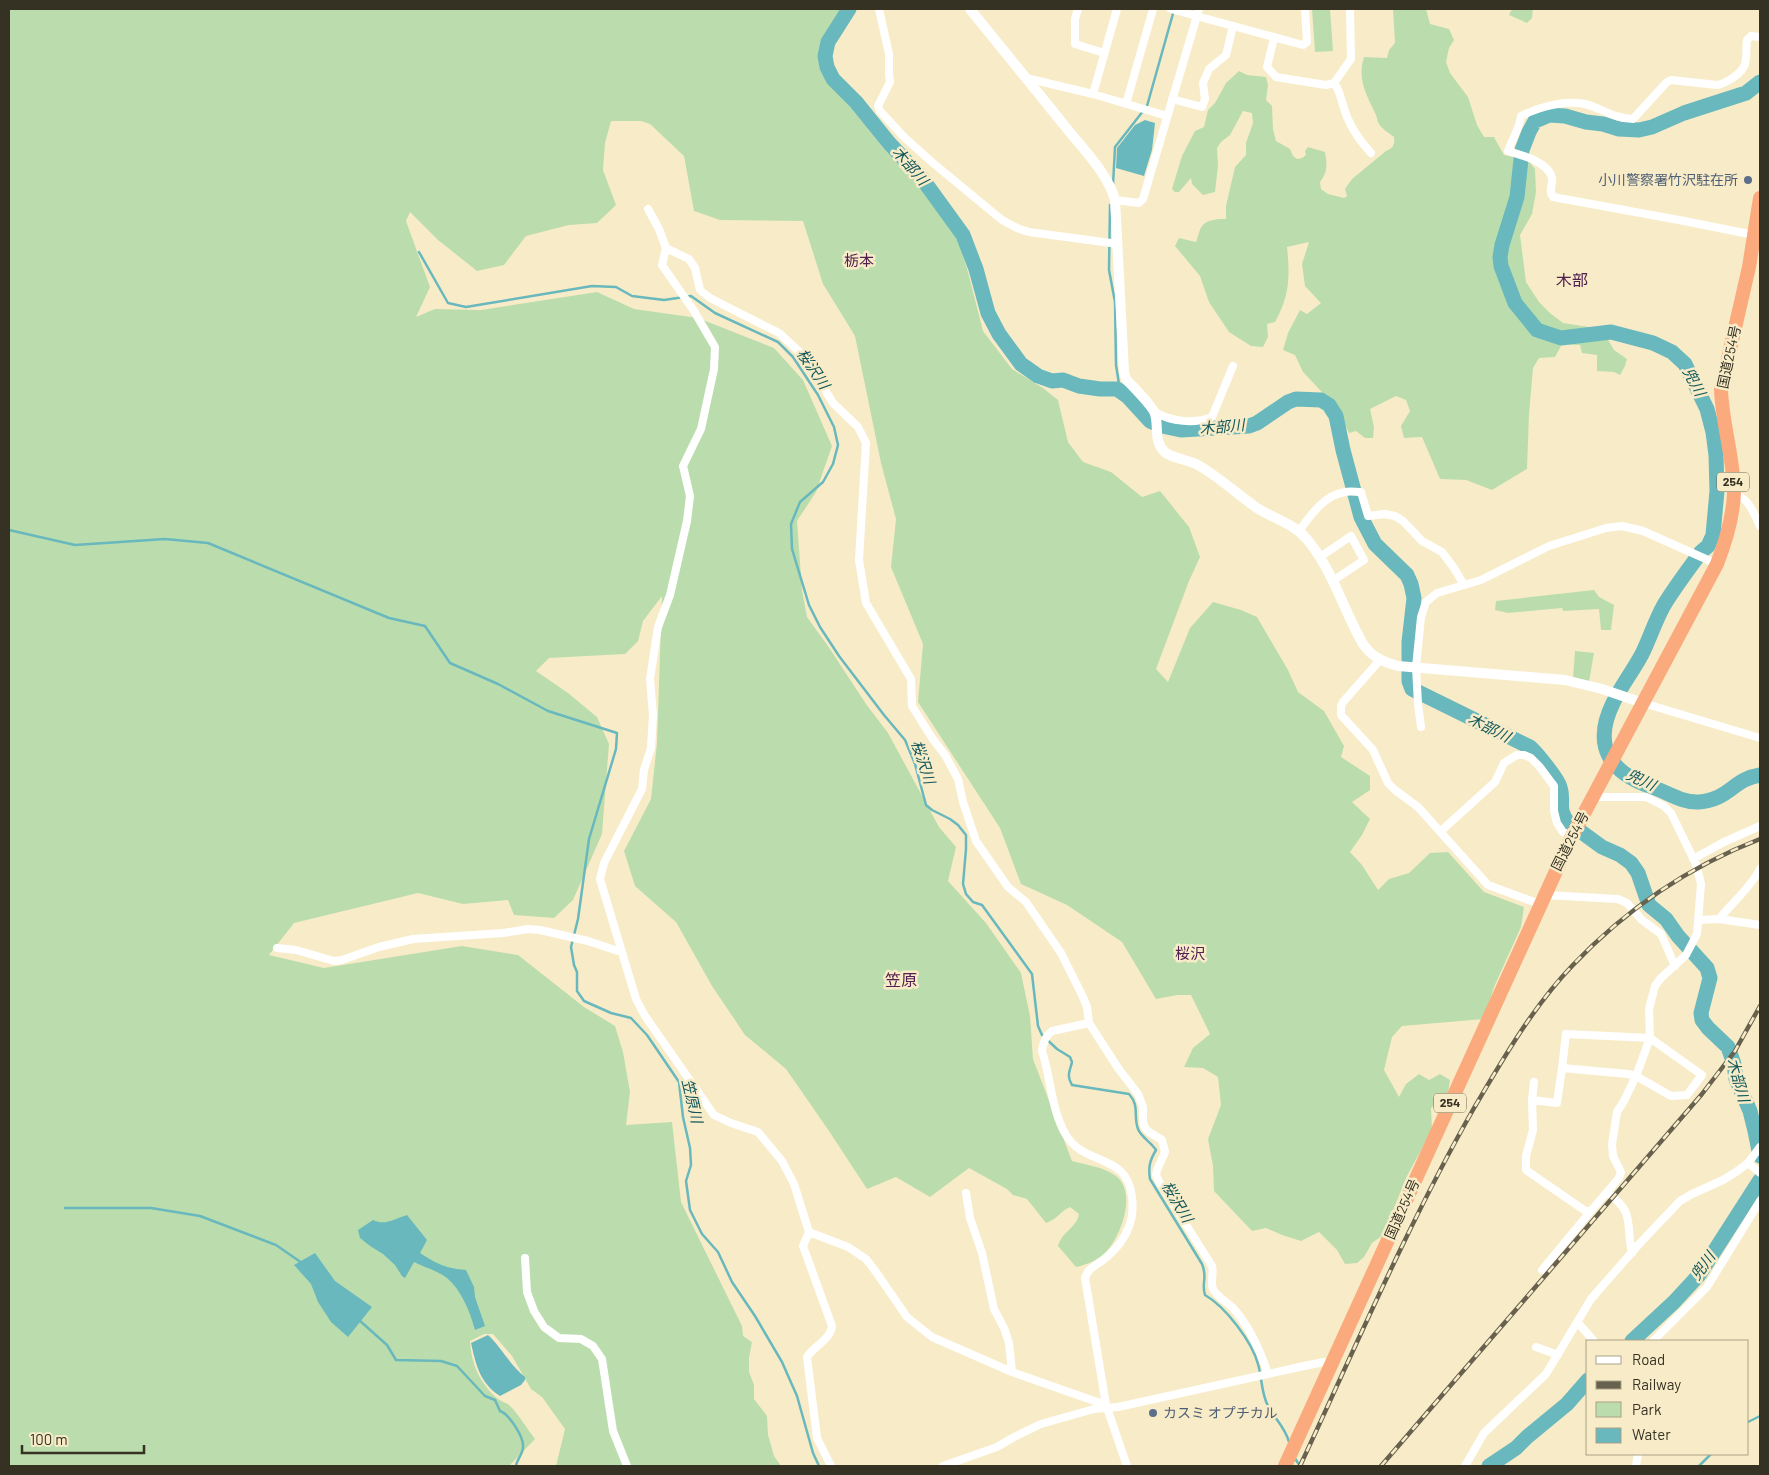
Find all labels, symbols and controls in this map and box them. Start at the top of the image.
water label: 木部川 [889,142,934,190]
place label: 小川警察署竹沢駐在所 [1598,171,1738,188]
marker: 小川警察署竹沢駐在所 [1742,174,1754,186]
district label: 栃本 [844,251,874,269]
district label: 木部 [1556,270,1588,289]
street label: 国道254号 [1713,324,1744,390]
water label: 桜沢川 [794,345,835,394]
water label: 兜川 [1680,364,1711,401]
water label: 木部川 [1199,415,1247,437]
road number: 254 [1717,472,1749,492]
water label: 木部川 [1465,709,1515,746]
water label: 桜沢川 [908,738,940,788]
water label: 兜川 [1624,765,1661,794]
street label: 国道254号 [1547,808,1592,873]
district label: 桜沢 [1175,944,1205,962]
district label: 笠原 [885,970,917,989]
water label: 木部川 [1724,1056,1754,1106]
water label: 笠原川 [679,1077,707,1127]
road number: 254 [1434,1094,1466,1112]
street label: 国道254号 [1381,1176,1422,1242]
water label: 桜沢川 [1159,1178,1198,1227]
water label: 兜川 [1686,1246,1719,1283]
legend [1586,1340,1749,1455]
text: Road [1632,1350,1665,1368]
text: Railway [1632,1375,1681,1393]
text: Park [1632,1400,1662,1418]
place label: カスミ オプチカル [1163,1404,1278,1421]
marker: カスミ オプチカル [1147,1407,1159,1419]
scale bar [22,1422,145,1454]
text: Water [1632,1425,1671,1443]
text: 100 m [30,1430,68,1448]

